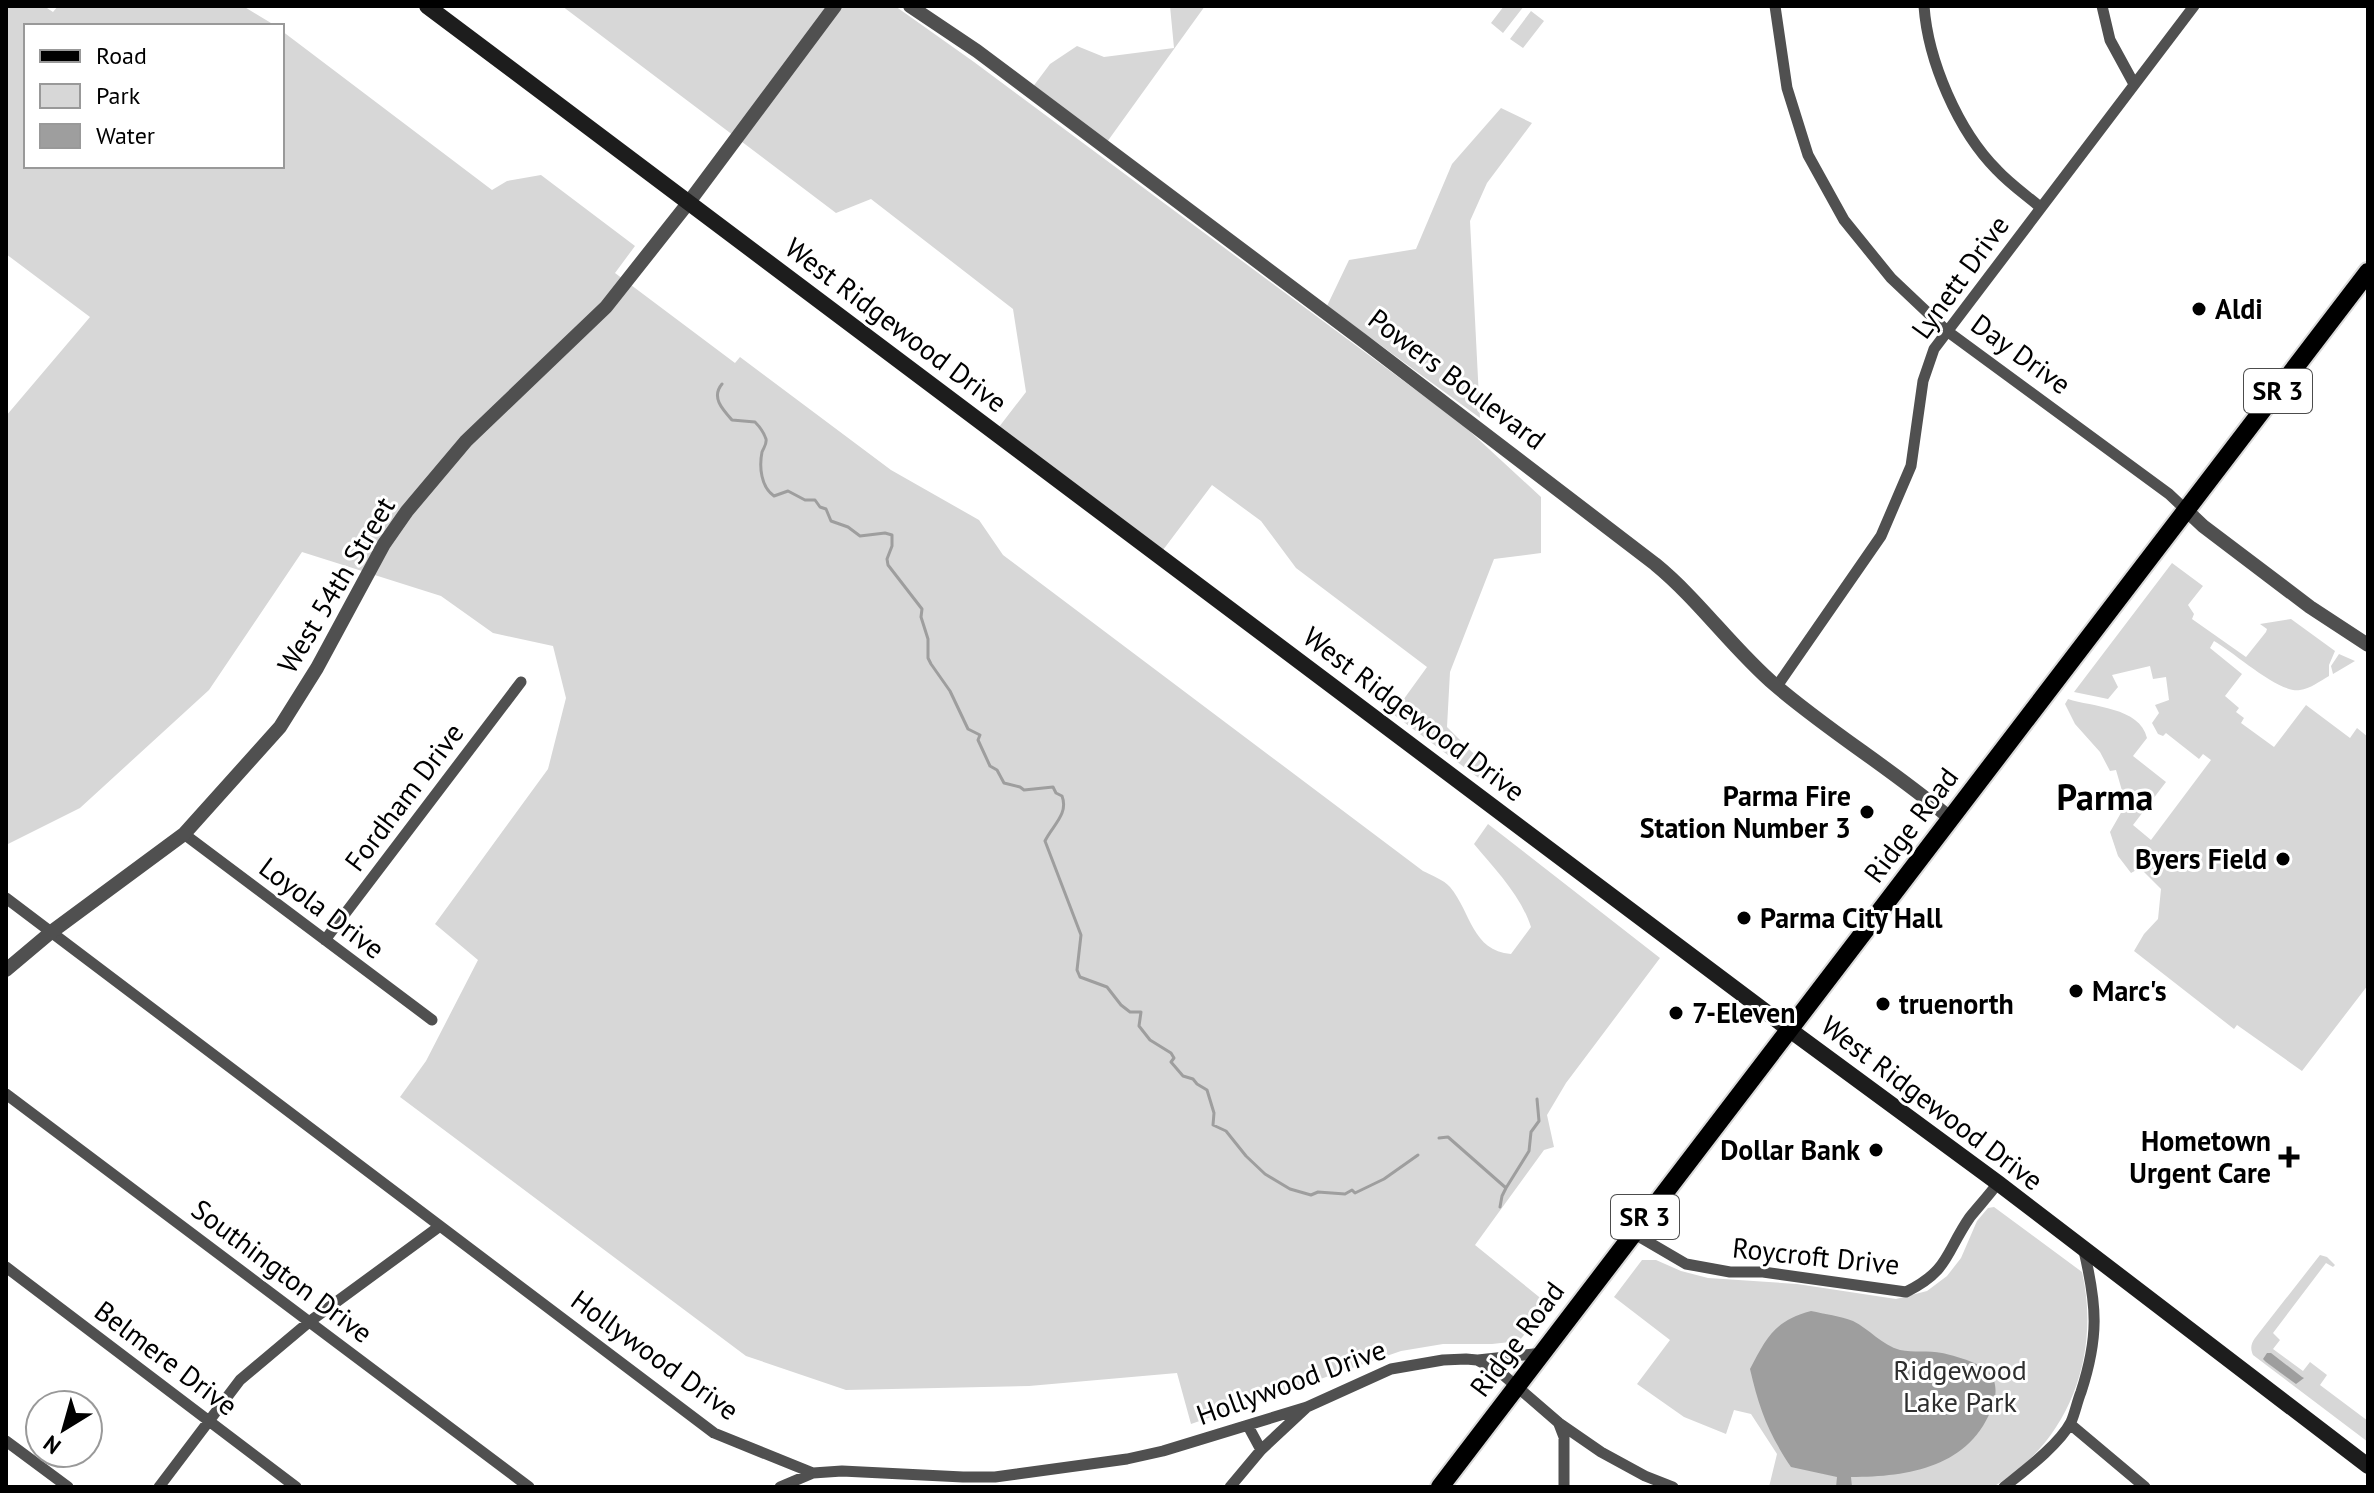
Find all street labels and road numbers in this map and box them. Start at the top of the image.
street label: Lynett Drive [1902,208,2017,346]
street label: West Ridgewood Drive [778,229,1015,420]
street label: Powers Boulevard [1361,300,1553,457]
street label: Day Drive [1964,305,2078,402]
road number: SR 3 [2244,369,2312,413]
street label: West 54th Street [268,489,403,680]
street label: West Ridgewood Drive [1296,618,1533,809]
street label: Fordham Drive [336,715,471,878]
street label: Ridge Road [1855,760,1966,890]
street label: Loyola Drive [252,848,392,967]
street label: West Ridgewood Drive [1814,1007,2051,1198]
street label: Southington Drive [184,1190,380,1351]
road number: SR 3 [1611,1195,1679,1239]
street label: Roycroft Drive [1731,1228,1901,1283]
street label: Ridge Road [1461,1274,1572,1404]
street label: Hollywood Drive [564,1281,747,1428]
street label: Belmere Drive [87,1292,245,1423]
street label: Hollywood Drive [1191,1330,1391,1433]

